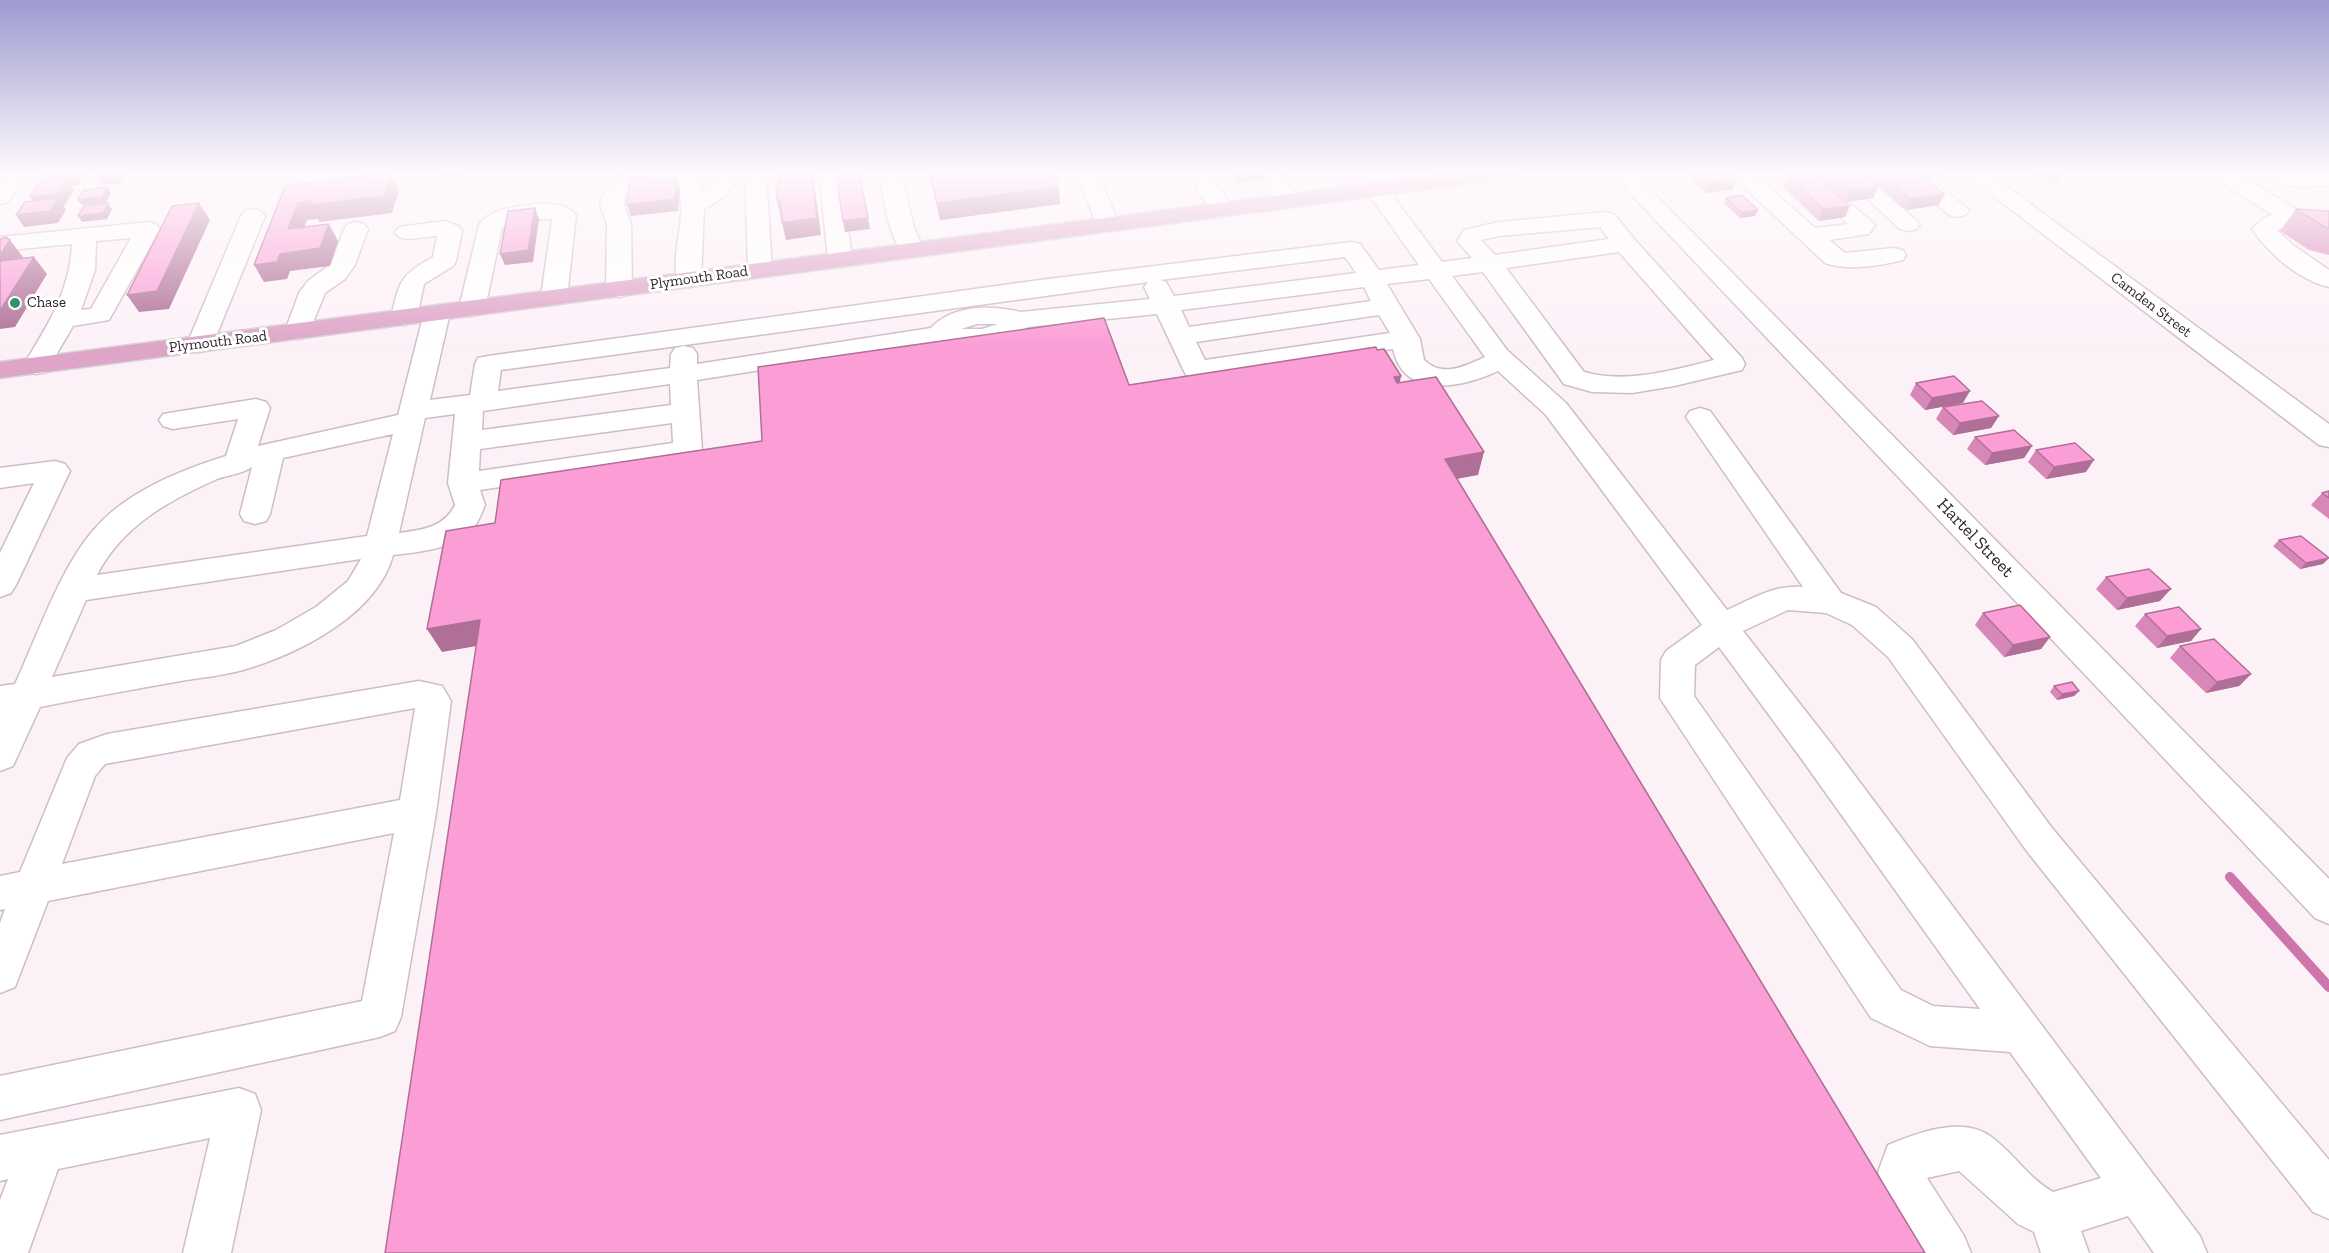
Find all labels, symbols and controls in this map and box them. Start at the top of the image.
street label: Plymouth Road [649,262,749,294]
street label: Camden Street [2107,269,2195,341]
place label: Chase [27,294,66,312]
marker: Chase [8,296,22,310]
street label: Plymouth Road [168,327,268,357]
street label: Hartel Street [1932,494,2018,582]

